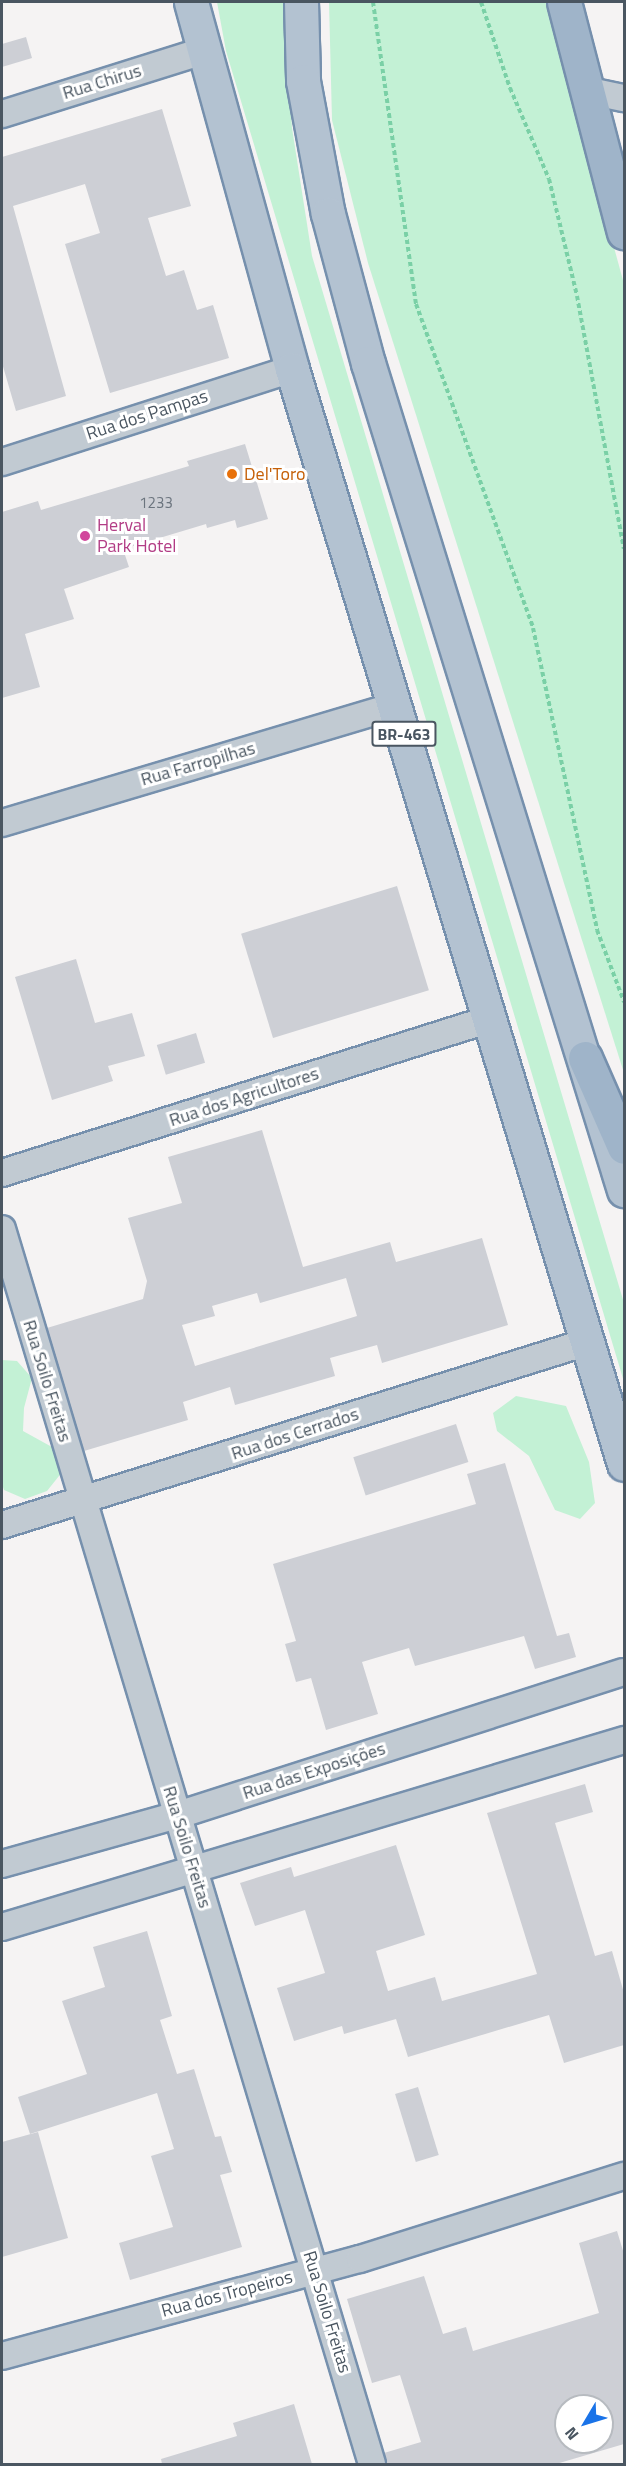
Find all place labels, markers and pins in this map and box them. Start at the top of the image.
place label: Del'Toro [244,463,305,485]
marker: Del'Toro [225,467,239,481]
place label: Herval Park Hotel [97,515,176,558]
marker: Herval Park Hotel [78,529,92,543]

